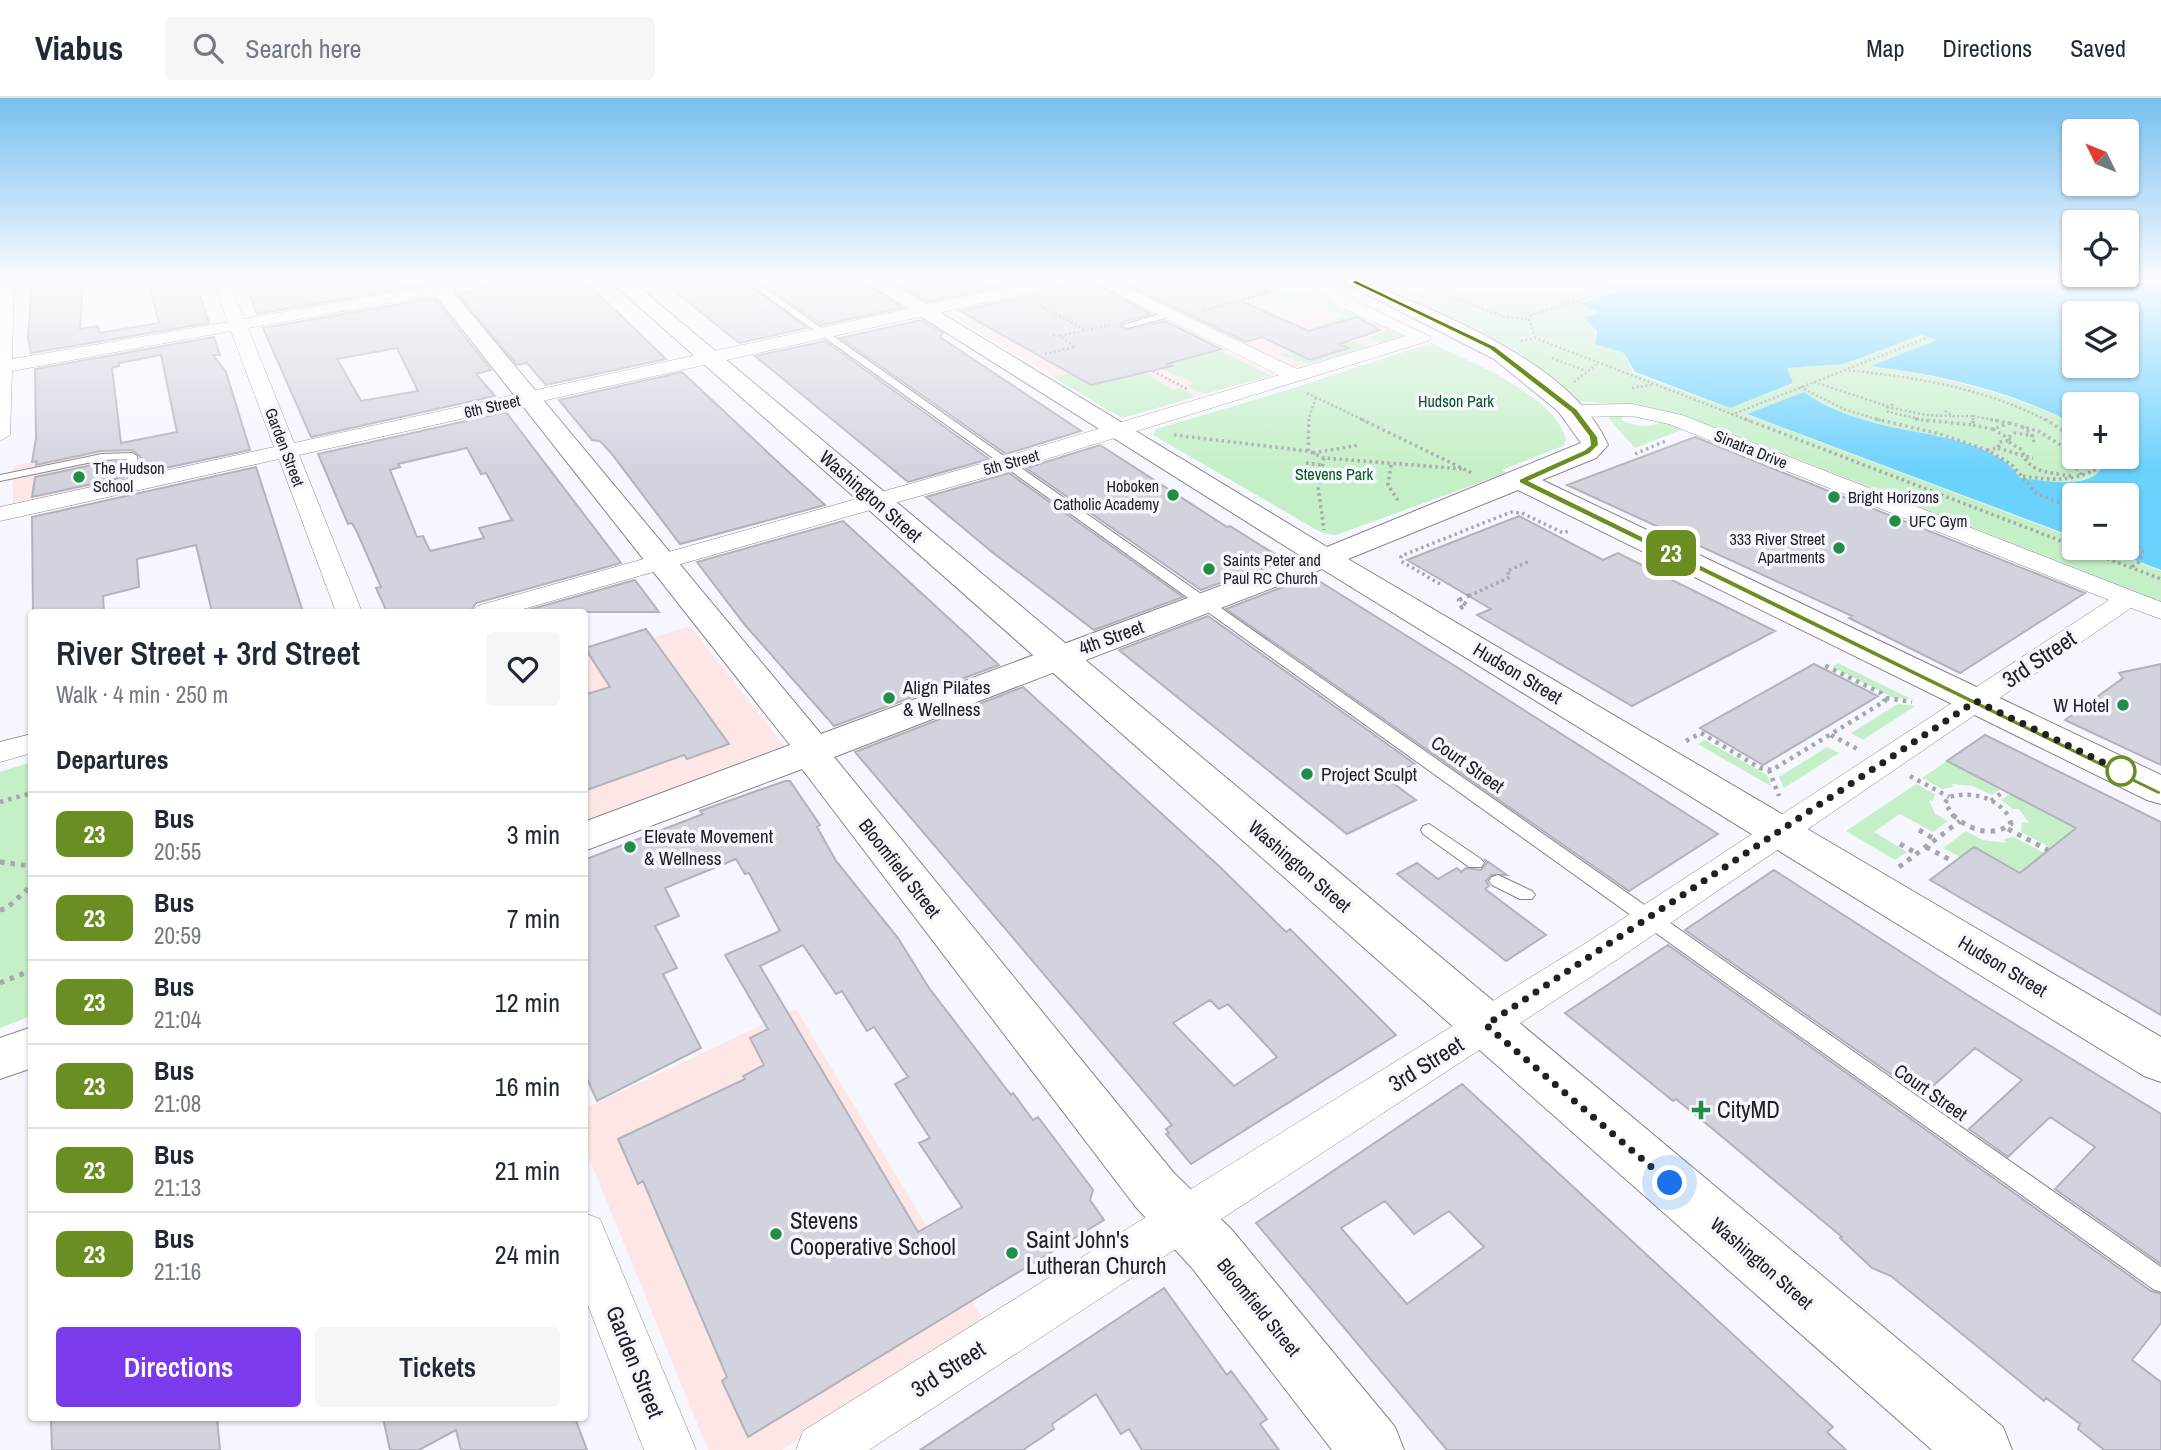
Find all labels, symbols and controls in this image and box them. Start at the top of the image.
search box [165,17,655,80]
text: Viabus [35,26,123,70]
icon: search [189,29,227,67]
text: Search here [245,31,361,66]
text: Map [1866,32,1904,64]
text: Directions [1942,32,2032,64]
text: Saved [2070,32,2126,64]
north arrow [2062,119,2138,196]
map controls [2062,119,2139,560]
button: locate [2062,210,2139,287]
button: layers [2062,301,2139,378]
street label: 6th Street [462,389,523,423]
park label: Hudson Park [1418,390,1494,412]
button: + [2062,392,2139,469]
street label: Garden Street [260,405,310,490]
street label: Sinatra Drive [1711,424,1791,474]
street label: 5th Street [981,443,1042,480]
street label: Washington Street [814,444,929,548]
place label: The Hudson School [93,457,164,497]
park label: Stevens Park [1295,463,1373,485]
marker: The Hudson School [71,469,87,485]
place label: Hoboken Catholic Academy [1053,475,1159,515]
button: − [2062,483,2139,560]
place label: Bright Horizons [1848,486,1939,508]
marker: Hoboken Catholic Academy [1165,487,1181,503]
marker: Bright Horizons [1826,489,1842,505]
place label: UFC Gym [1909,510,1967,532]
marker: UFC Gym [1887,513,1903,529]
place label: 333 River Street Apartments [1729,528,1825,568]
line badge: 23 [1640,530,1702,576]
text: 23 [1660,537,1682,569]
marker: 333 River Street Apartments [1831,540,1847,556]
place label: Saints Peter and Paul RC Church [1223,549,1321,589]
marker: Saints Peter and Paul RC Church [1201,561,1217,577]
street label: 4th Street [1075,613,1148,661]
street label: 3rd Street [1996,623,2082,695]
text: River Street + 3rd Street [56,631,360,675]
button: heart [486,632,560,706]
street label: Hudson Street [1469,636,1568,710]
place label: Align Pilates & Wellness [902,674,991,722]
text: Walk · 4 min · 250 m [56,679,228,710]
marker: Align Pilates & Wellness [881,690,897,706]
place label: W Hotel [2054,692,2109,718]
marker: W Hotel [2115,697,2131,713]
street label: Court Street [1426,729,1510,799]
text: Departures [56,742,169,777]
unlabelled marker [2106,756,2136,786]
place label: Project Sculpt [1321,761,1418,787]
marker: Project Sculpt [1299,766,1315,782]
text: Bus [154,801,194,836]
street label: Bloomfield Street [853,813,947,924]
street label: Washington Street [1243,814,1358,918]
text: 3 min [507,817,560,852]
text: 23 [84,818,105,850]
place label: Elevate Movement & Wellness [644,823,774,871]
text: 20:55 [154,836,201,867]
marker: Elevate Movement & Wellness [622,839,638,855]
text: Bus [154,885,194,920]
text: 7 min [507,901,560,936]
text: 23 [84,902,105,934]
text: 20:59 [154,920,201,951]
street label: Hudson Street [1954,929,2053,1003]
text: Bus [154,969,194,1004]
text: 12 min [495,985,560,1020]
text: 23 [84,986,105,1018]
text: 21:04 [154,1004,201,1035]
street label: 3rd Street [1382,1028,1469,1099]
text: Bus [154,1053,194,1088]
street label: Court Street [1889,1057,1973,1127]
text: 16 min [495,1069,560,1104]
text: 23 [84,1070,105,1102]
text: 21:08 [154,1088,201,1119]
place label: CityMD [1717,1094,1780,1125]
marker: CityMD [1691,1100,1711,1120]
text: Bus [154,1137,194,1172]
text: 21 min [495,1153,560,1188]
text: 23 [84,1154,105,1186]
your location [1652,1165,1687,1200]
text: 21:13 [154,1172,201,1203]
place label: Stevens Cooperative School [790,1205,956,1262]
street label: Washington Street [1705,1211,1820,1315]
text: Bus [154,1221,194,1256]
place label: Saint John's Lutheran Church [1026,1224,1166,1281]
marker: Stevens Cooperative School [768,1226,784,1242]
text: 24 min [495,1237,560,1272]
text: 23 [84,1238,105,1270]
marker: Saint John's Lutheran Church [1004,1245,1020,1261]
street label: Bloomfield Street [1211,1252,1307,1362]
text: 21:16 [154,1256,201,1287]
street label: Garden Street [599,1301,672,1423]
button: Directions [56,1327,301,1407]
button: Tickets [315,1327,560,1407]
street label: 3rd Street [905,1333,991,1404]

